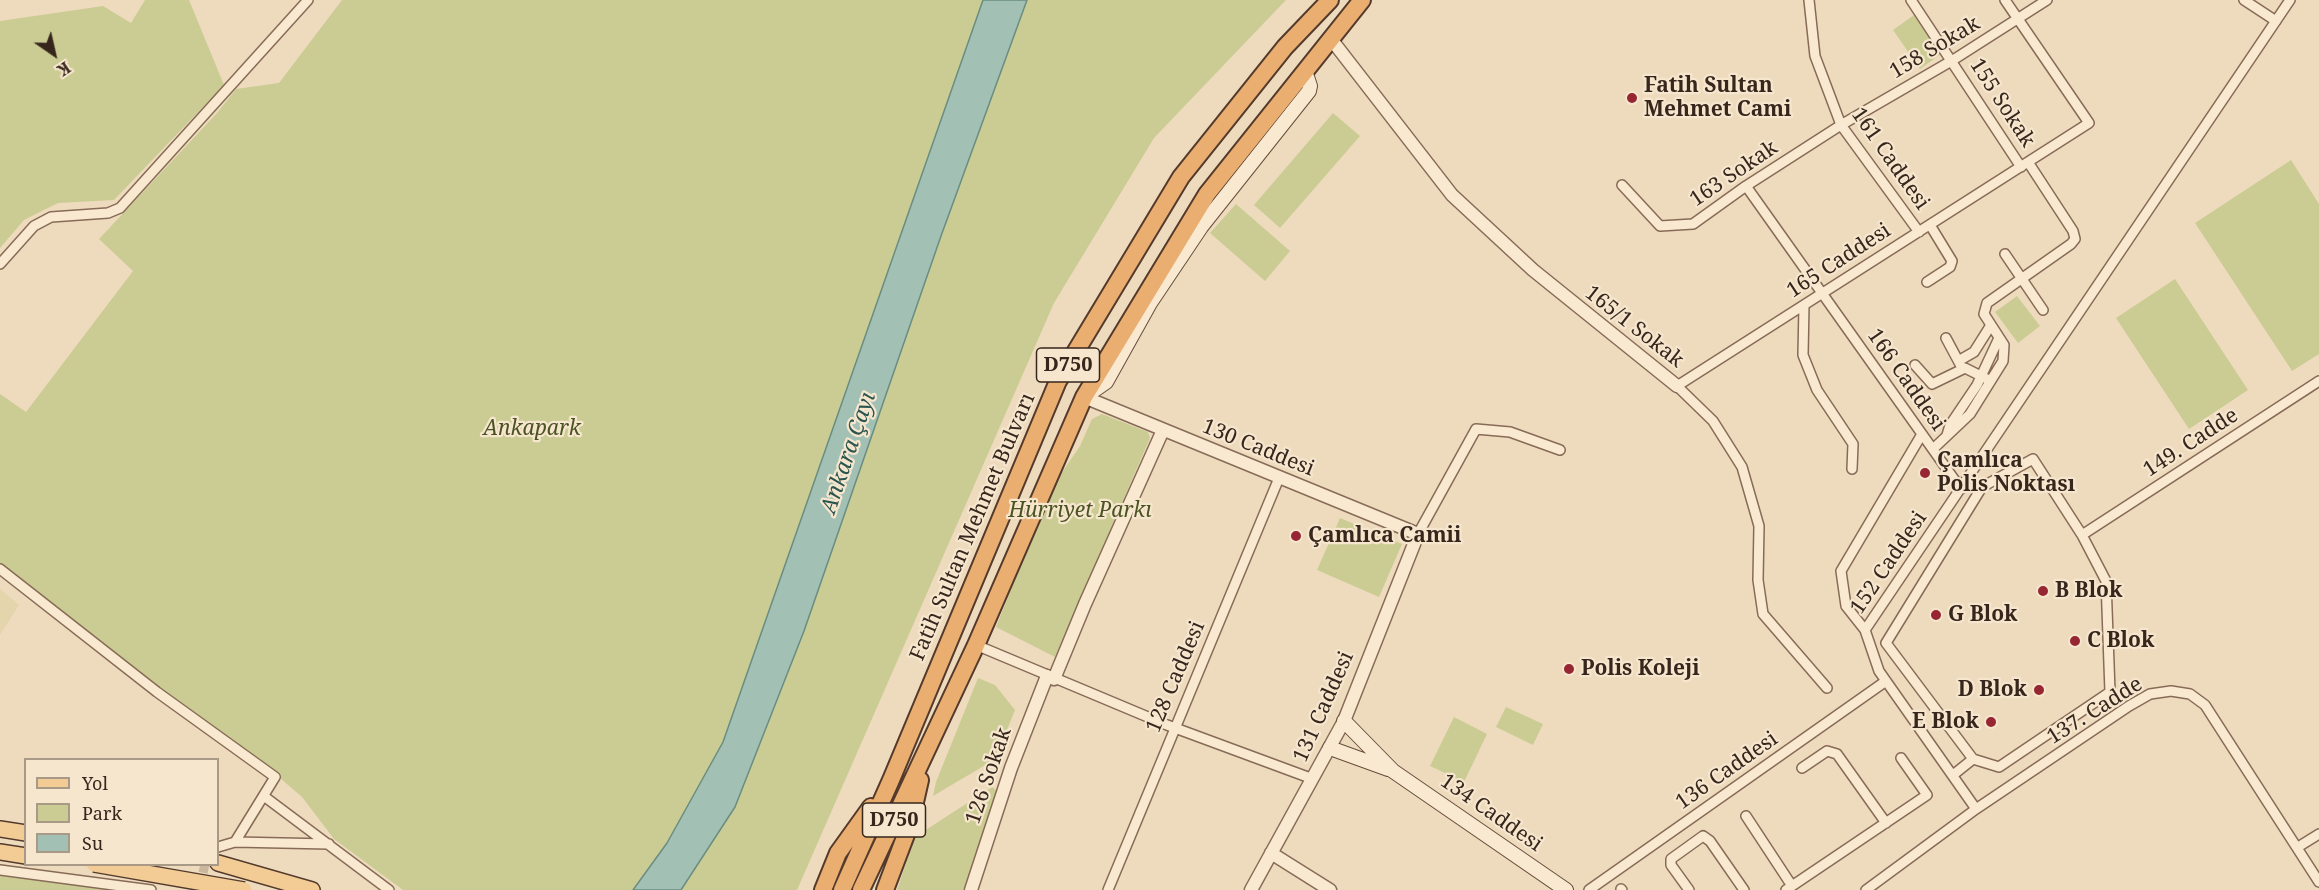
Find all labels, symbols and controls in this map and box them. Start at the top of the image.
street label: 158 Sokak [1885,11,1985,85]
north arrow [24,24,84,84]
street label: 155 Sokak [1964,54,2040,152]
text: K [53,57,75,81]
place label: Fatih Sultan Mehmet Cami [1644,73,1791,123]
marker: Fatih Sultan Mehmet Cami [1625,91,1639,105]
street label: 161 Caddesi [1846,103,1934,215]
street label: 163 Sokak [1685,135,1783,213]
street label: 165 Caddesi [1782,218,1896,304]
street label: 165/1 Sokak [1580,281,1688,373]
street label: 166 Caddesi [1862,324,1950,436]
road number: D750 [1036,348,1100,382]
water label: Ankara Çayı [816,389,882,517]
street label: Fatih Sultan Mehmet Bulvarı [905,389,1041,665]
street label: 149. Cadde [2139,403,2243,483]
street label: 130 Caddesi [1198,414,1318,482]
park label: Ankapark [483,416,581,442]
place label: Çamlıca Polis Noktası [1937,448,2075,498]
marker: Çamlıca Polis Noktası [1918,466,1932,480]
park label: Hürriyet Parkı [1008,498,1152,524]
street label: 152 Caddesi [1845,507,1933,619]
place label: Çamlıca Camii [1308,523,1461,549]
marker: Çamlıca Camii [1289,529,1303,543]
place label: B Blok [2055,578,2122,604]
marker: B Blok [2036,584,2050,598]
place label: G Blok [1948,602,2017,628]
marker: G Blok [1929,608,1943,622]
street label: 128 Caddesi [1141,617,1211,737]
place label: C Blok [2087,628,2154,654]
marker: C Blok [2068,634,2082,648]
street label: 131 Caddesi [1288,648,1360,766]
place label: Polis Koleji [1581,656,1700,682]
marker: Polis Koleji [1562,662,1576,676]
street label: 137. Cadde [2043,672,2147,750]
place label: D Blok [1958,677,2027,703]
marker: D Blok [2032,683,2046,697]
place label: E Blok [1912,709,1979,735]
marker: E Blok [1984,715,1998,729]
street label: 126 Sokak [961,724,1017,828]
street label: 136 Caddesi [1671,727,1783,815]
legend [24,758,219,866]
street label: 134 Caddesi [1435,769,1547,857]
text: Yol [82,771,108,795]
text: Park [82,801,122,825]
road number: D750 [862,803,926,837]
text: Su [82,831,103,855]

